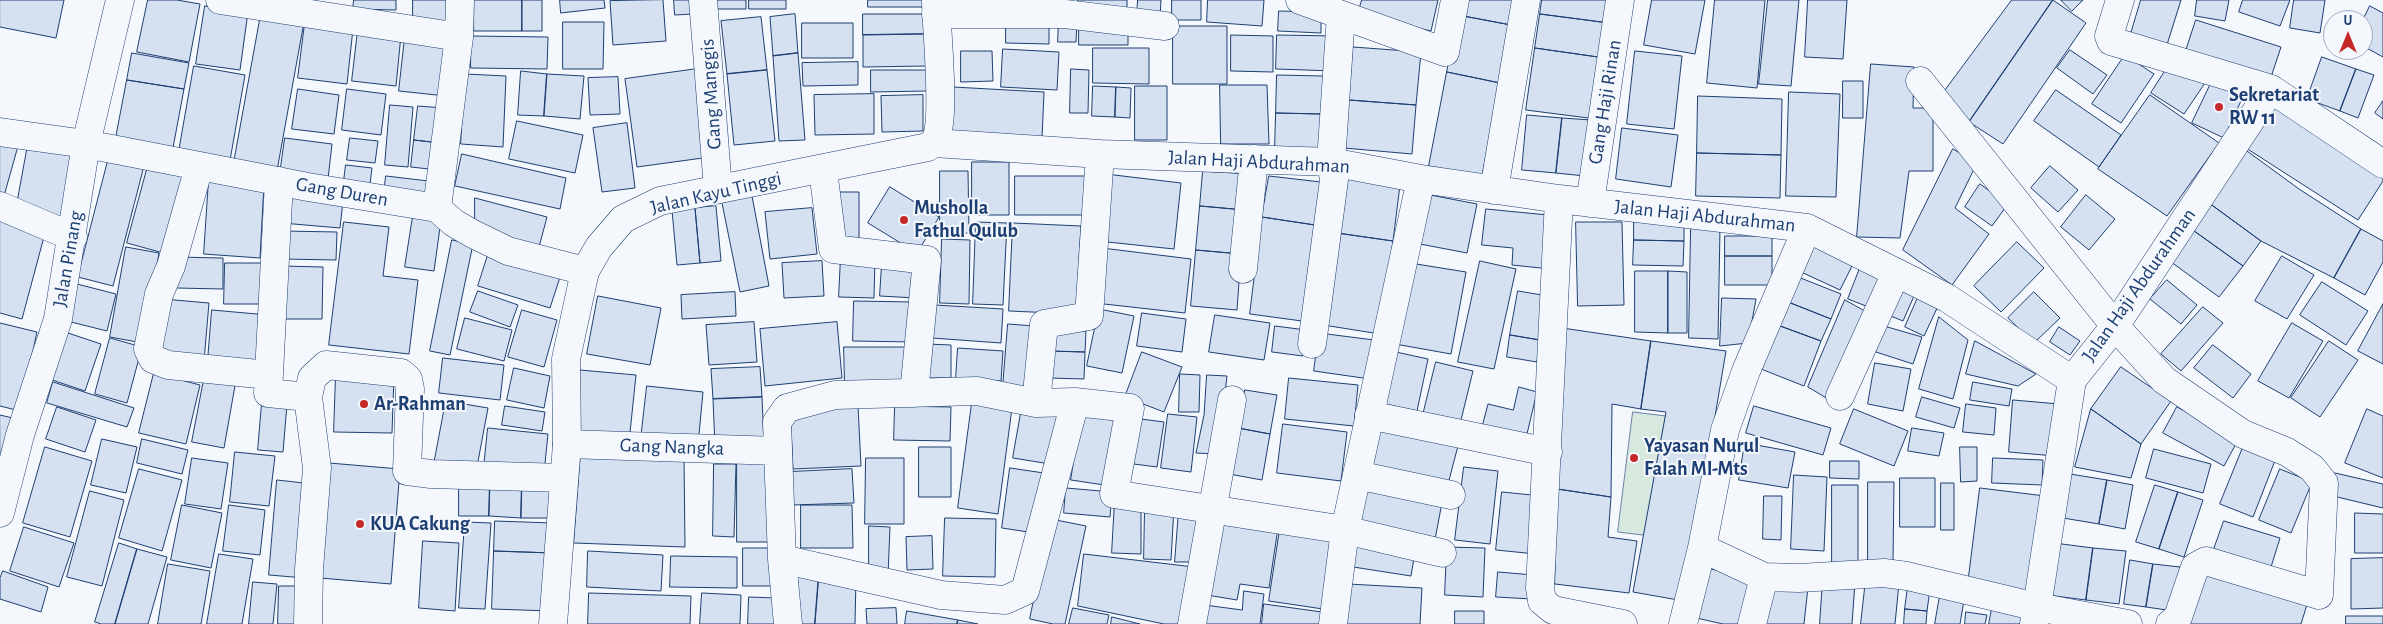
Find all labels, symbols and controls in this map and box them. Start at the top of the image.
north arrow [2323,10,2373,60]
text: U [2344,14,2352,28]
street label: Gang Manggis [695,38,727,150]
street label: Gang Haji Rinan [1583,38,1627,166]
place label: Sekretariat RW 11 [2229,83,2319,130]
marker: Sekretariat RW 11 [2213,101,2225,113]
street label: Jalan Haji Abdurahman [1168,145,1350,179]
street label: Jalan Kayu Tinggi [648,166,784,220]
street label: Gang Duren [294,172,390,212]
street label: Jalan Haji Abdurahman [1613,195,1797,237]
place label: Musholla Fathul Qulub [914,196,1018,243]
street label: Jalan Haji Abdurahman [2077,204,2201,366]
street label: Jalan Pinang [48,209,88,309]
marker: Musholla Fathul Qulub [898,214,910,226]
place label: Ar-Rahman [374,392,466,416]
marker: Ar-Rahman [358,398,370,410]
street label: Gang Nangka [619,433,725,461]
place label: Yayasan Nurul Falah MI-Mts [1644,434,1759,481]
marker: Yayasan Nurul Falah MI-Mts [1628,452,1640,464]
place label: KUA Cakung [370,512,470,536]
marker: KUA Cakung [354,518,366,530]

